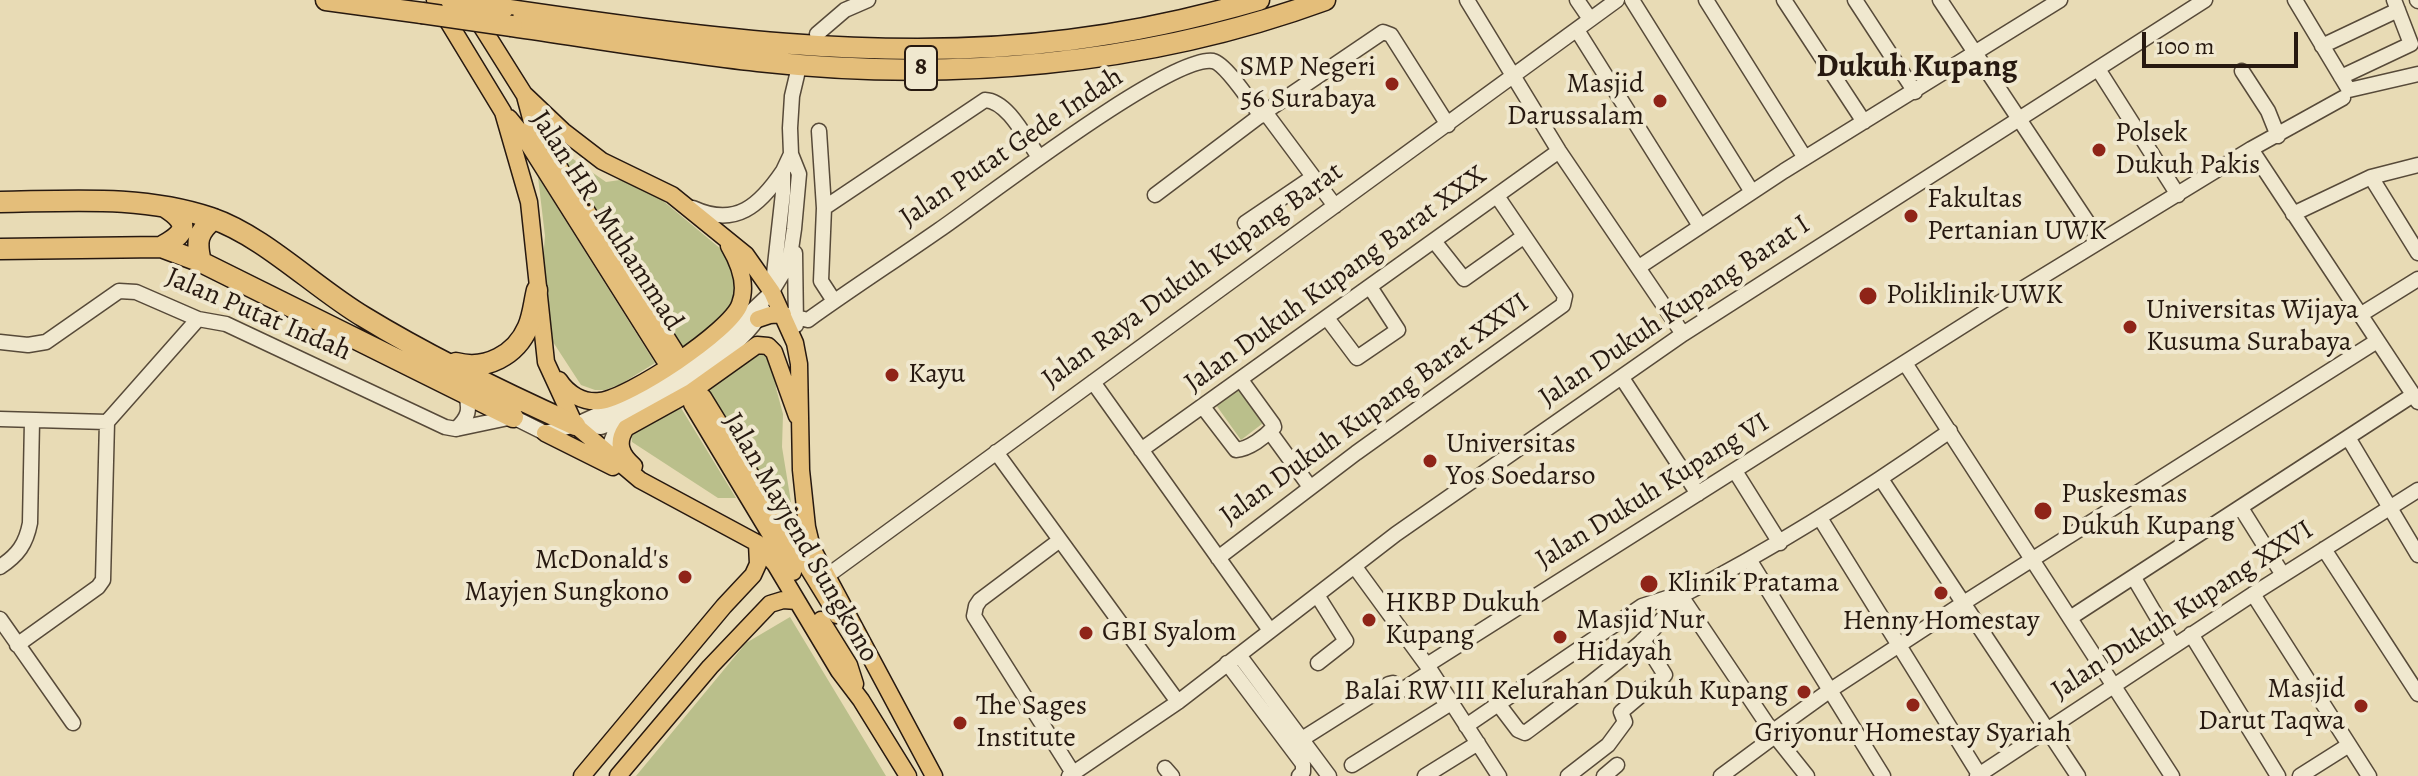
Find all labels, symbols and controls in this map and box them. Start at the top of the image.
scale bar [2146,16,2302,66]
text: 100 m [2156,30,2215,62]
road number: 8 [905,46,937,90]
district label: Dukuh Kupang [1816,49,2018,87]
place label: SMP Negeri 56 Surabaya [1239,51,1376,117]
street label: Jalan Putat Gede Indah [894,61,1130,235]
place label: Masjid Darussalam [1507,68,1644,134]
marker: SMP Negeri 56 Surabaya [1383,75,1401,93]
marker: Masjid Darussalam [1651,92,1669,110]
street label: Jalan HR. Muhammad [522,105,690,337]
place label: Polsek Dukuh Pakis [2115,117,2260,183]
marker: Polsek Dukuh Pakis [2090,141,2108,159]
street label: Jalan Raya Dukuh Kupang Barat [1036,156,1350,396]
street label: Jalan Dukuh Kupang Barat XXX [1179,159,1493,401]
place label: Fakultas Pertanian UWK [1927,183,2107,249]
marker: Fakultas Pertanian UWK [1902,207,1920,225]
street label: Jalan Dukuh Kupang Barat I [1533,209,1817,415]
street label: Jalan Putat Indah [160,261,356,369]
place label: Poliklinik UWK [1886,279,2063,313]
marker: Poliklinik UWK [1857,285,1879,307]
street label: Jalan Dukuh Kupang Barat XXVI [1214,287,1536,533]
place label: Universitas Wijaya Kusuma Surabaya [2146,294,2359,360]
marker: Universitas Wijaya Kusuma Surabaya [2121,318,2139,336]
place label: Kayu [908,358,965,392]
marker: Kayu [883,366,901,384]
street label: Jalan Mayjend Sungkono [715,407,885,669]
street label: Jalan Dukuh Kupang VI [1530,407,1776,577]
place label: Universitas Yos Soedarso [1446,428,1595,494]
marker: Universitas Yos Soedarso [1421,452,1439,470]
place label: Puskesmas Dukuh Kupang [2061,478,2235,544]
marker: Puskesmas Dukuh Kupang [2032,500,2054,522]
street label: Jalan Dukuh Kupang XXVI [2046,514,2320,708]
place label: McDonald's Mayjen Sungkono [464,544,669,610]
place label: Klinik Pratama [1667,567,1839,601]
marker: McDonald's Mayjen Sungkono [676,568,694,586]
marker: Klinik Pratama [1638,573,1660,595]
marker: Henny Homestay [1932,584,1950,602]
place label: HKBP Dukuh Kupang [1385,587,1540,653]
place label: Masjid Nur Hidayah [1576,604,1705,670]
place label: Henny Homestay [1842,605,2040,639]
marker: HKBP Dukuh Kupang [1360,611,1378,629]
place label: GBI Syalom [1102,616,1236,650]
marker: GBI Syalom [1077,624,1095,642]
marker: Masjid Nur Hidayah [1551,628,1569,646]
place label: Masjid Darut Taqwa [2198,673,2345,739]
place label: Balai RW III Kelurahan Dukuh Kupang [1344,675,1788,709]
marker: Balai RW III Kelurahan Dukuh Kupang [1795,683,1813,701]
place label: The Sages Institute [976,690,1087,756]
marker: Griyonur Homestay Syariah [1904,696,1922,714]
marker: Masjid Darut Taqwa [2352,697,2370,715]
marker: The Sages Institute [951,714,969,732]
place label: Griyonur Homestay Syariah [1755,717,2071,751]

